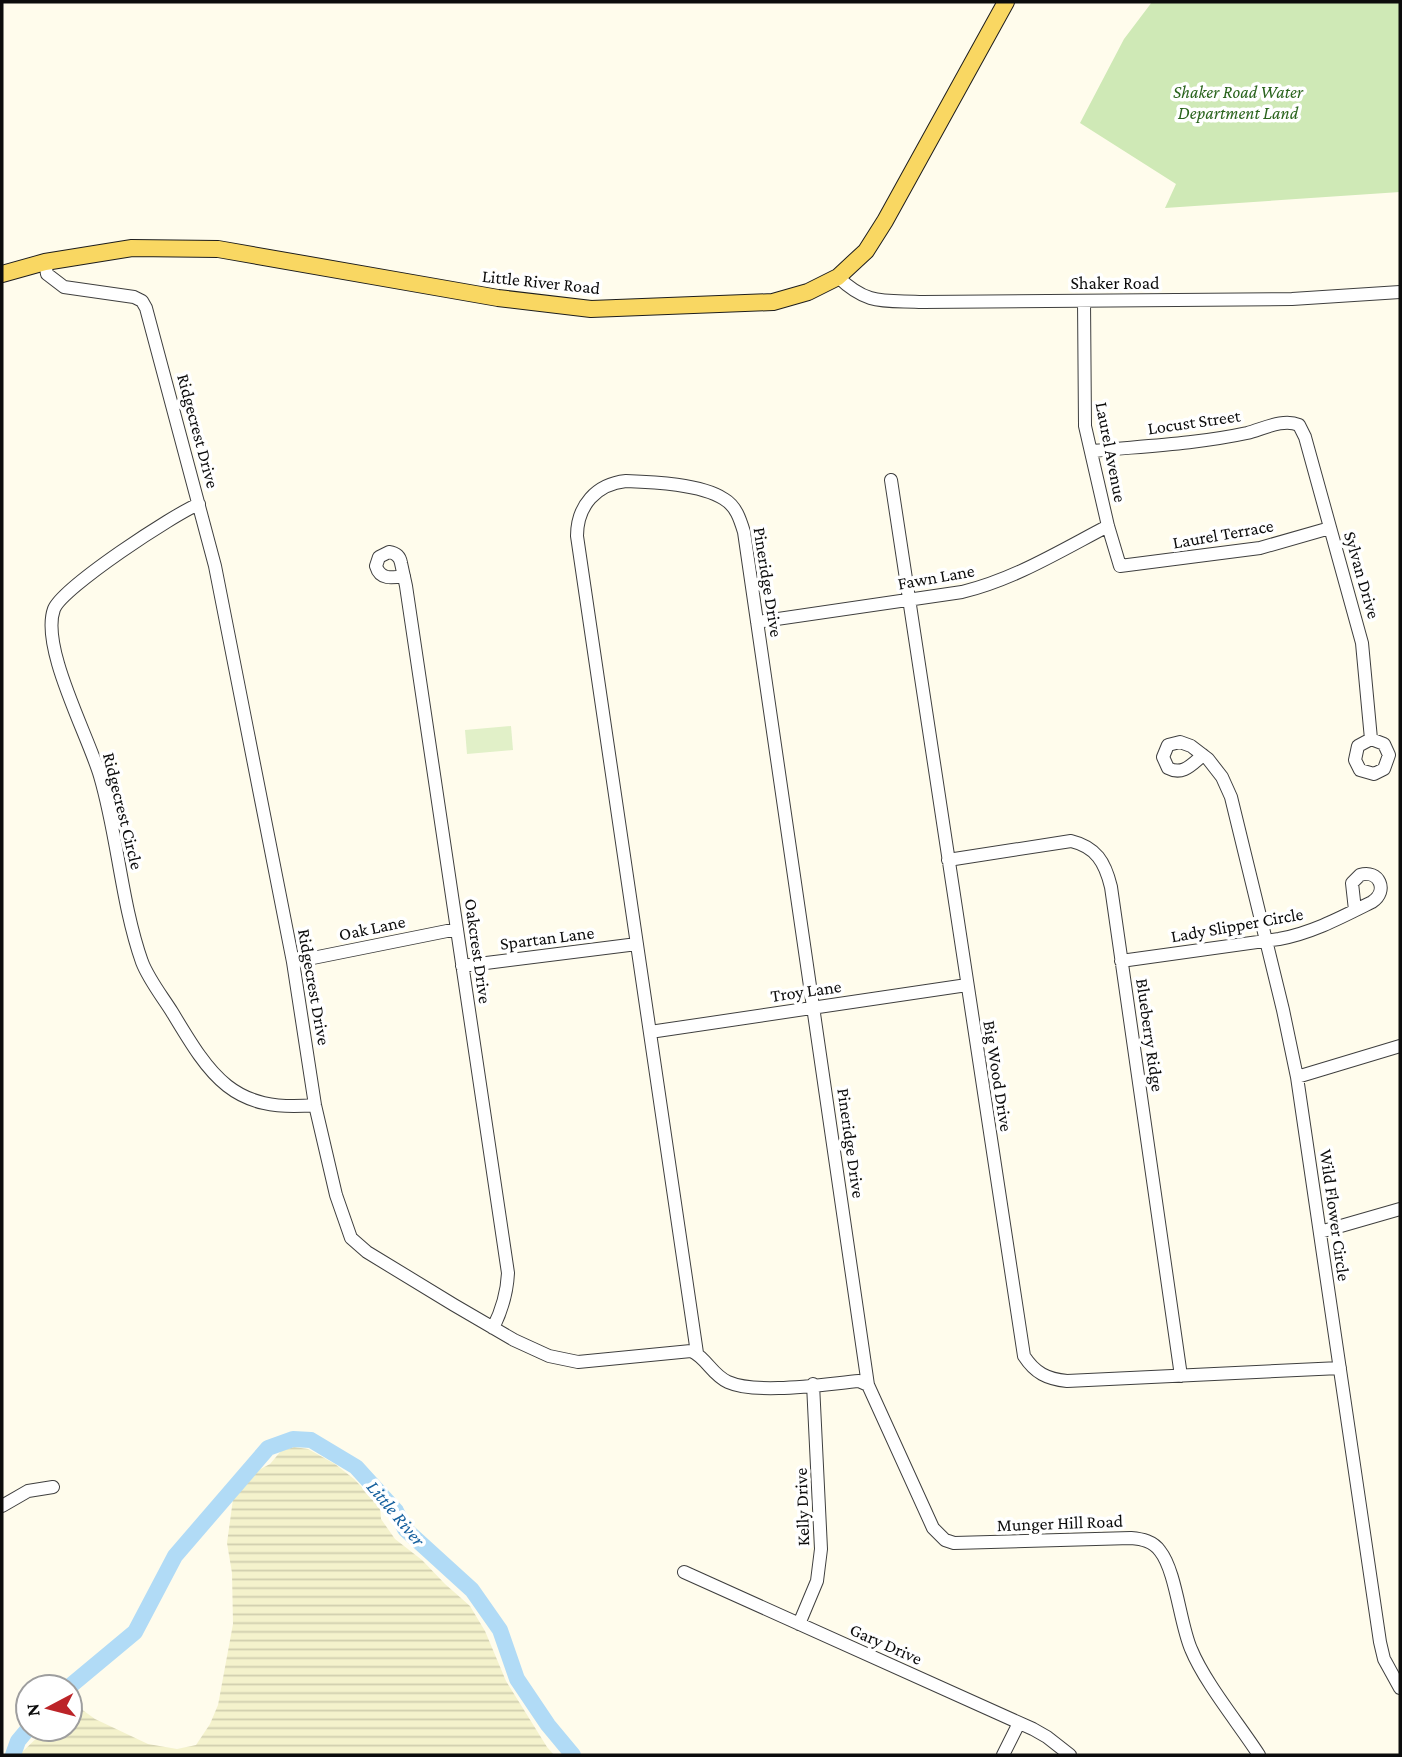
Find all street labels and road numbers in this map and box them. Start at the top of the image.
street label: Little River Road [481,266,602,298]
street label: Shaker Road [1070,273,1160,293]
street label: Ridgecrest Drive [173,372,223,490]
street label: Laurel Avenue [1091,400,1131,504]
street label: Locust Street [1146,405,1243,438]
street label: Laurel Terrace [1171,515,1275,553]
street label: Pineridge Drive [749,526,787,638]
street label: Sylvan Drive [1340,529,1384,621]
street label: Fawn Lane [896,560,976,594]
street label: Ridgecrest Circle [99,750,147,872]
street label: Oakcrest Drive [461,897,495,1005]
street label: Lady Slipper Circle [1169,903,1305,947]
street label: Oak Lane [337,911,407,945]
street label: Spartan Lane [499,922,595,954]
street label: Ridgecrest Drive [294,927,334,1047]
street label: Troy Lane [769,976,843,1006]
street label: Blueberry Ridge [1132,977,1168,1093]
street label: Big Wood Drive [979,1019,1017,1133]
street label: Pineridge Drive [833,1087,869,1199]
street label: Wild Flower Circle [1316,1148,1354,1282]
street label: Kelly Drive [791,1467,813,1546]
street label: Munger Hill Road [997,1511,1124,1535]
street label: Gary Drive [847,1619,925,1669]

